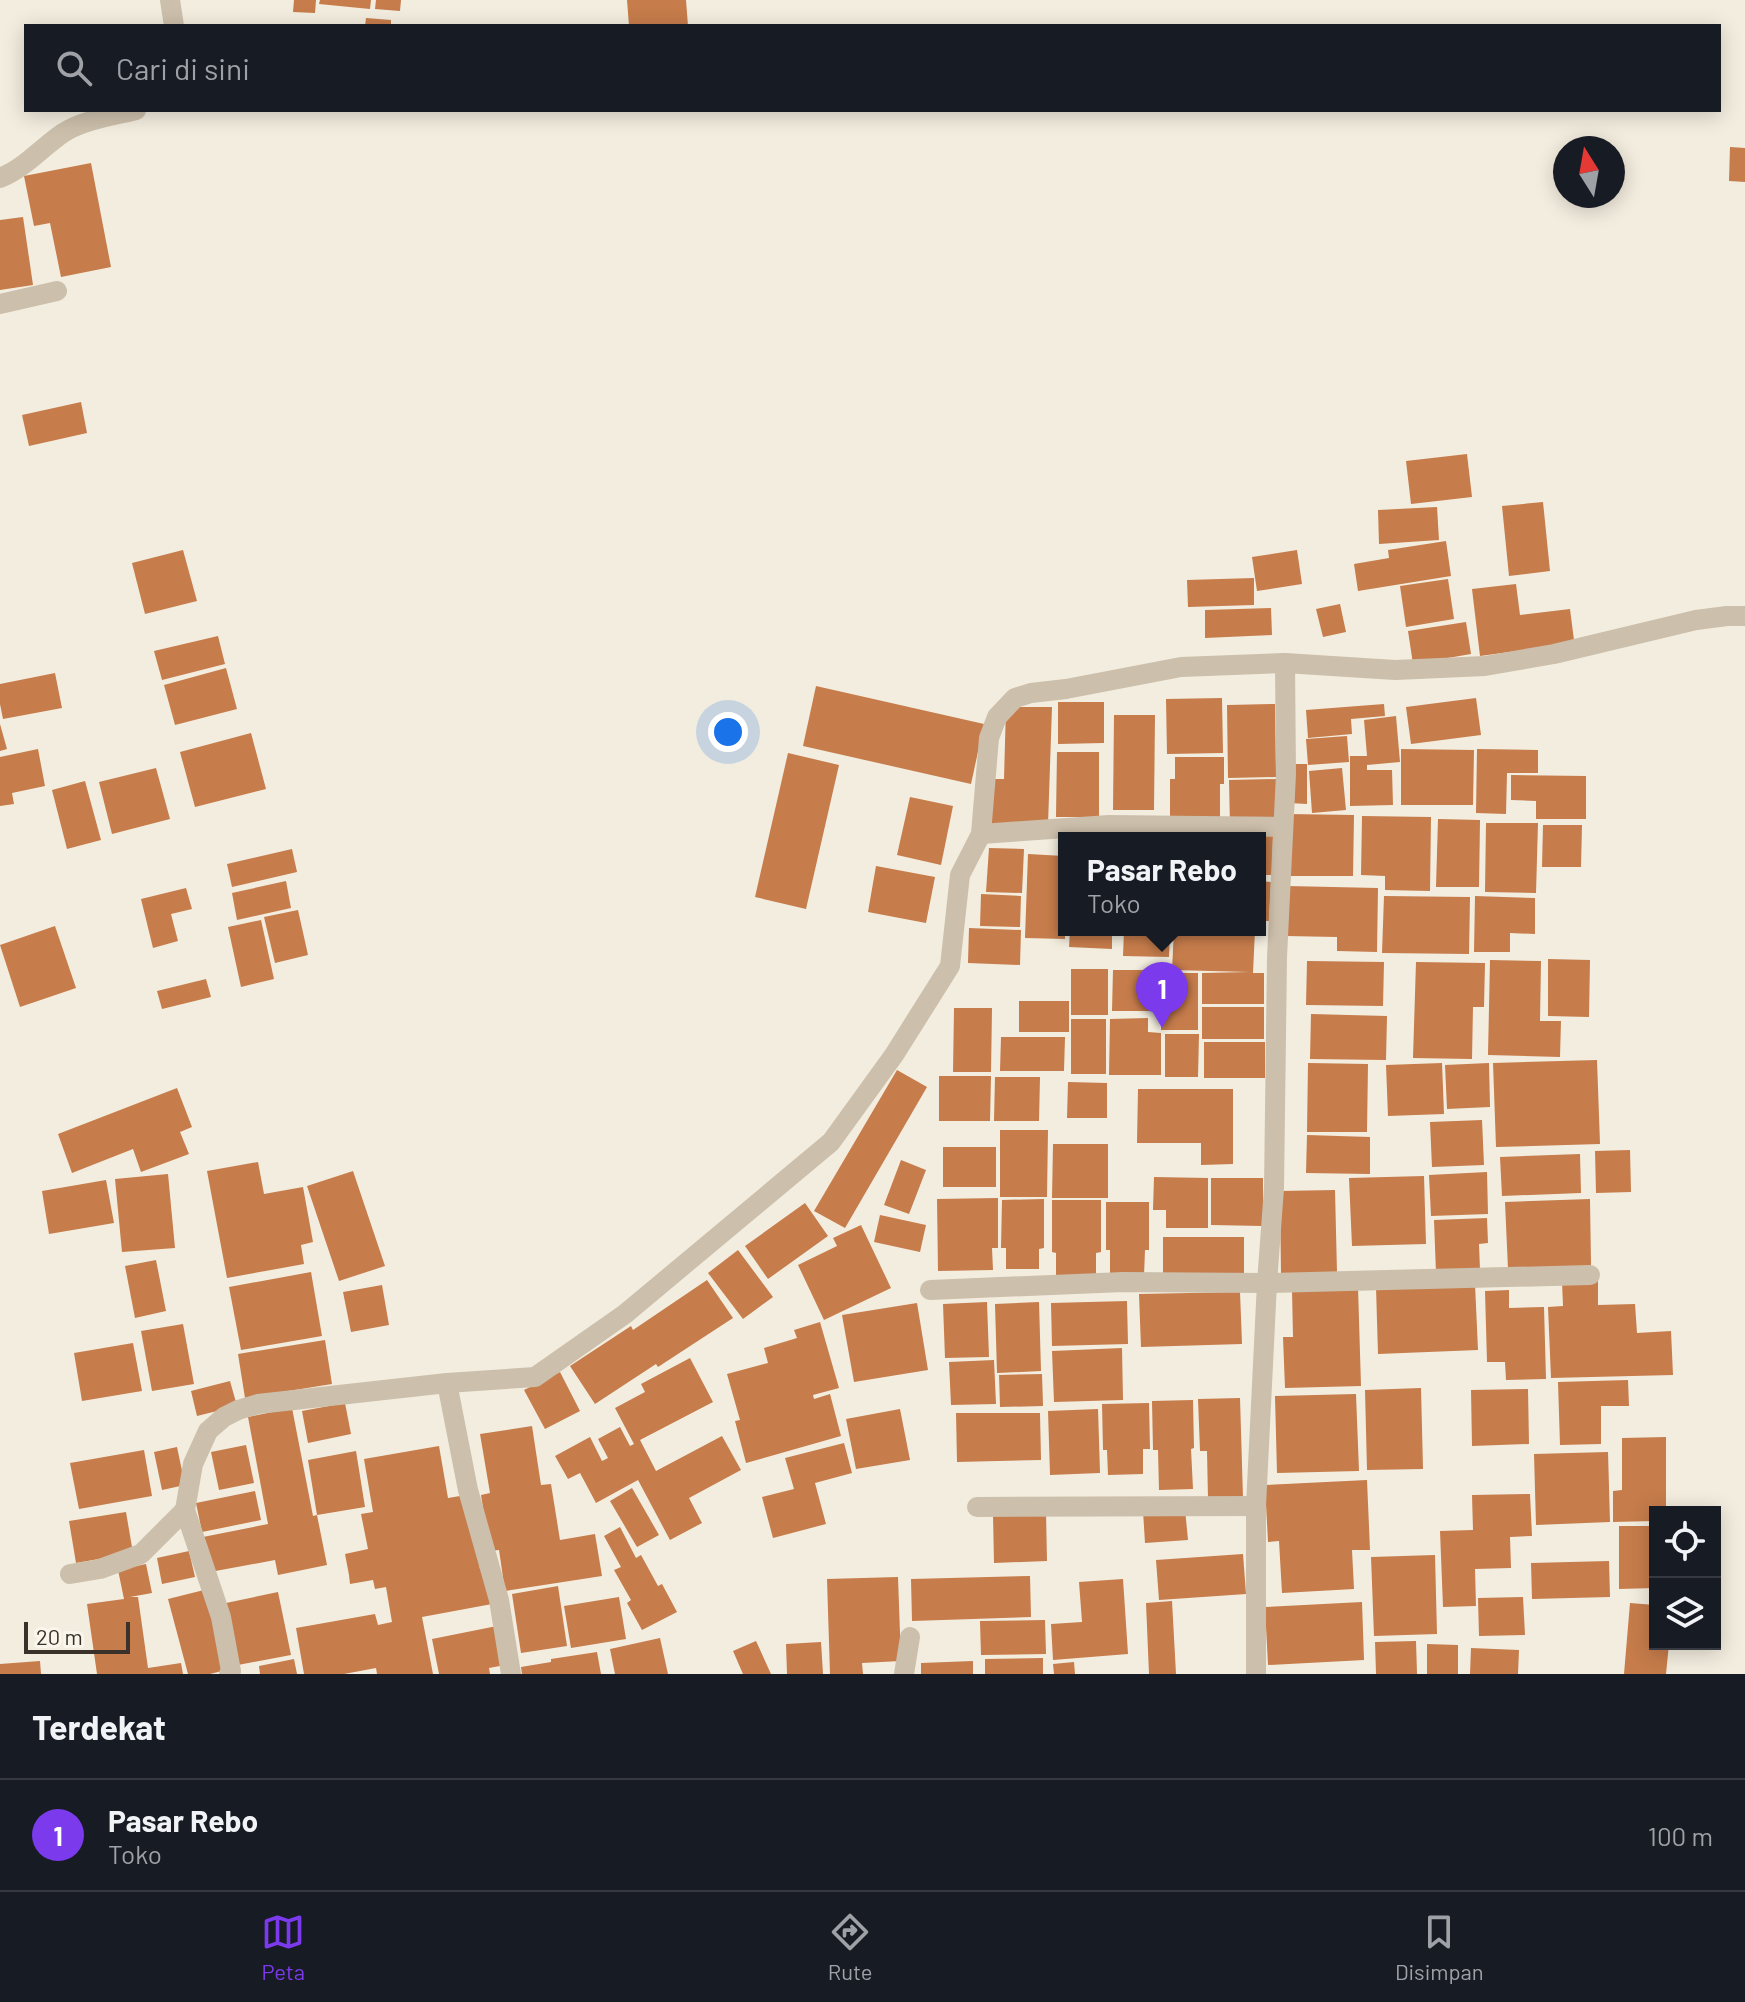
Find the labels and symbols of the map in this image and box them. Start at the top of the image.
north arrow [1553,136,1625,208]
your location [708,712,748,752]
pin: 1 [1136,962,1188,1028]
scale bar [24,1618,130,1654]

